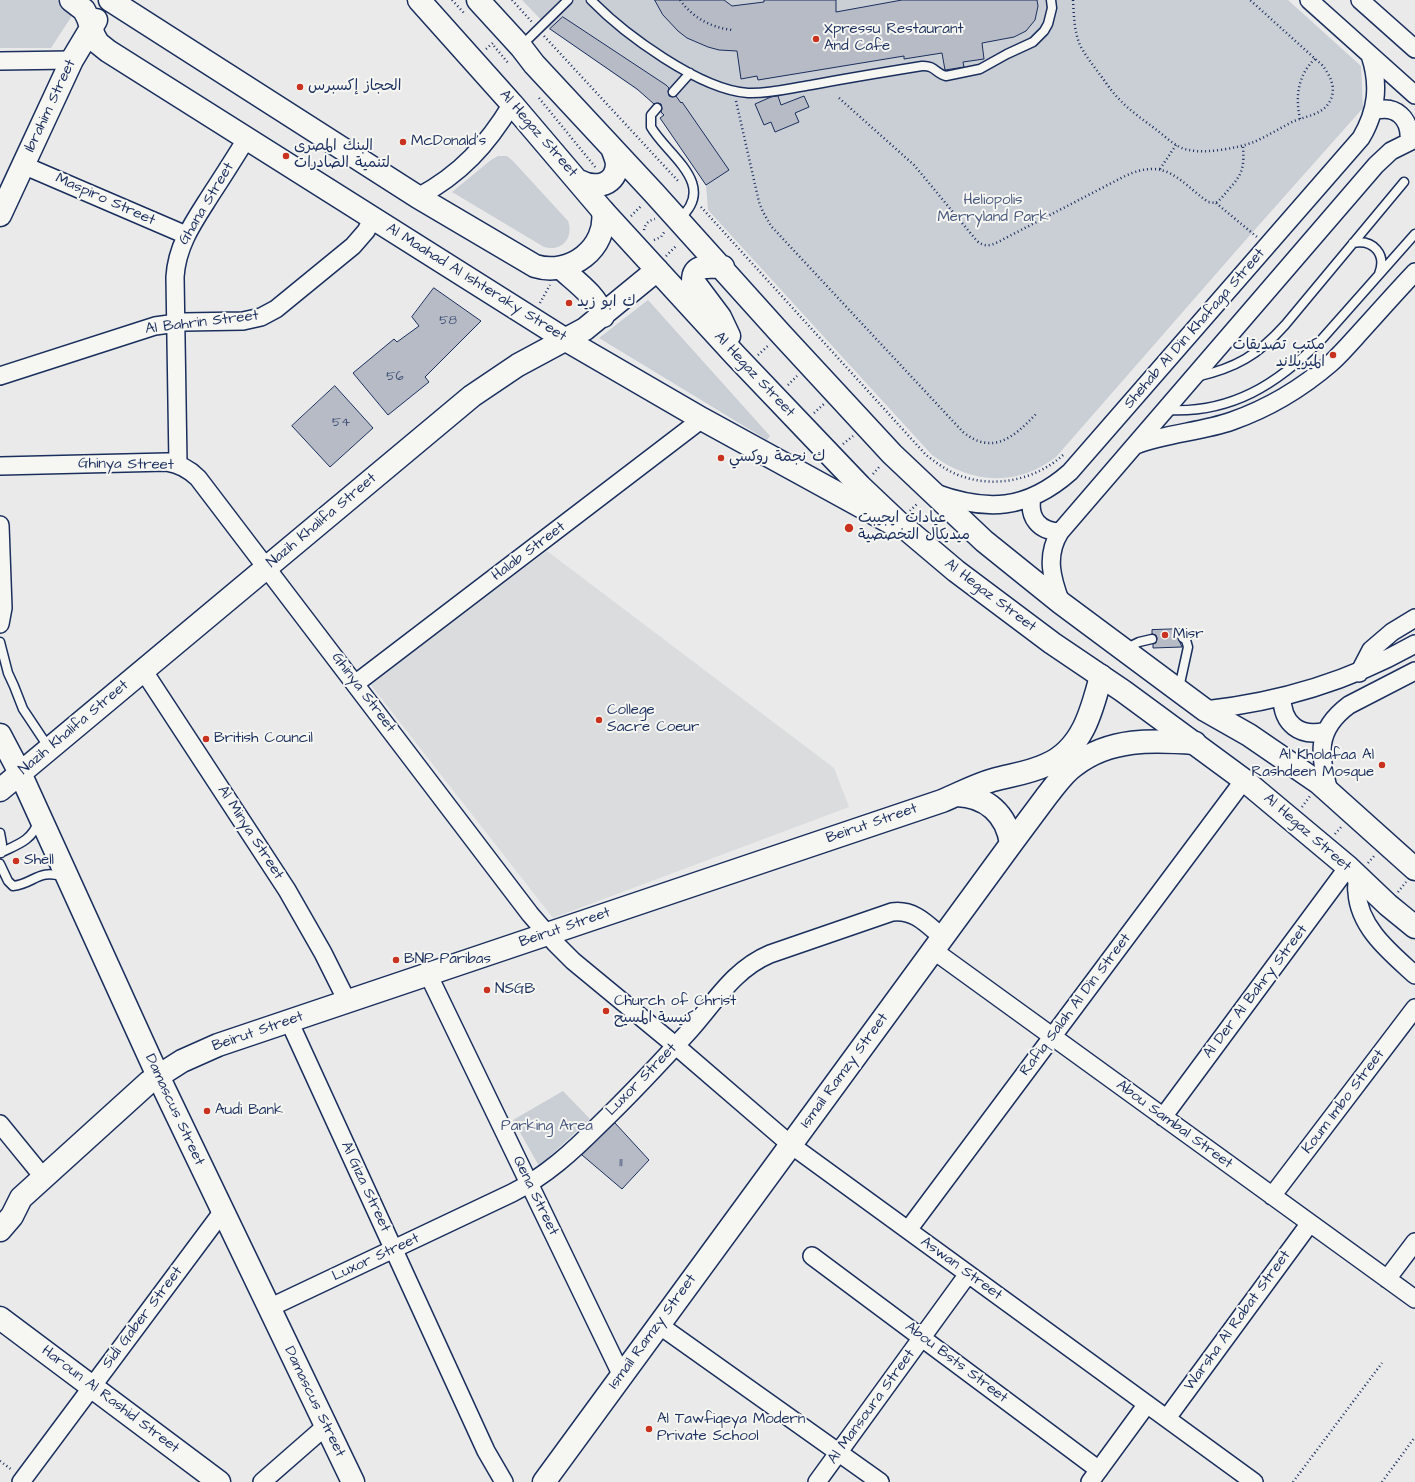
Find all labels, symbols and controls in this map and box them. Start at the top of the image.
place label: Xpressu Restaurant And Cafe [824,21,964,56]
marker: Xpressu Restaurant And Cafe [811,34,821,44]
street label: Ibrahim Street [22,57,80,155]
place label: الحجاز إكسبرس [308,78,401,96]
marker: الحجاز إكسبرس [295,82,305,92]
street label: Al Hegaz Street [495,86,581,182]
place label: McDonald's [411,133,486,151]
marker: McDonald's [398,137,408,147]
place label: البنك المصرى لتنمية الصادرات [294,138,390,173]
marker: البنك المصرى لتنمية الصادرات [281,151,291,161]
street label: Ghana Street [175,160,239,248]
street label: Maspiro Street [52,170,158,230]
park label: Heliopolis Merryland Park [937,192,1049,227]
street label: Al Maahad Al Ishteraky Street [382,220,570,346]
street label: Shehab Al Din Khafaga Street [1120,245,1270,413]
place label: ك ابو زيد [577,294,636,312]
marker: ك ابو زيد [564,298,574,308]
street label: Al Bahrin Street [144,307,260,339]
house number: 58 [439,313,457,329]
street label: Al Hegaz Street [710,329,798,421]
place label: مكتب تصديقات الميريلاند [1233,337,1325,372]
marker: مكتب تصديقات الميريلاند [1328,350,1338,360]
house number: 56 [386,369,404,385]
house number: 54 [332,415,350,431]
place label: ك نجمة روكسي [729,449,825,467]
marker: ك نجمة روكسي [716,453,726,463]
street label: Ghinya Street [78,455,174,475]
street label: Nazih Khalifa Street [263,470,381,572]
place label: عيادات ايجيبت ميديكال التخصصية [858,510,970,545]
street label: Halab Street [489,519,569,585]
marker: عيادات ايجيبت ميديكال التخصصية [843,522,855,534]
street label: Al Hegaz Street [941,556,1039,636]
place label: Misr [1173,626,1203,644]
marker: Misr [1160,630,1170,640]
street label: Ghinya Street [327,649,399,737]
street label: Nazih Khalifa Street [15,677,133,779]
place label: College Sacre Coeur [607,702,699,737]
marker: College Sacre Coeur [594,715,604,725]
place label: British Council [214,730,313,748]
marker: British Council [201,734,211,744]
place label: Al Kholafaa Al Rashdeen Mosque [1251,747,1374,782]
marker: Al Kholafaa Al Rashdeen Mosque [1377,760,1387,770]
street label: Al Minya Street [213,783,287,883]
street label: Al Hegaz Street [1259,790,1355,876]
street label: Beirut Street [824,800,920,848]
place label: Shell [24,852,54,870]
marker: Shell [11,856,21,866]
street label: Beirut Street [517,904,613,952]
street label: Al Der Al Bahry Street [1200,922,1312,1062]
street label: Rafiq Salah Al Din Street [1017,930,1135,1080]
place label: BNP Paribas [404,951,491,969]
marker: BNP Paribas [391,955,401,965]
place label: NSGB [495,981,535,999]
marker: NSGB [482,985,492,995]
place label: Church of Christ كنيسة المسيح [614,993,736,1028]
marker: Church of Christ كنيسة المسيح [601,1006,611,1016]
street label: Beirut Street [210,1008,306,1056]
street label: Ismail Ramzy Street [797,1010,893,1132]
street label: Luxor Street [603,1040,681,1120]
street label: Koum Imbo Street [1299,1046,1389,1158]
street label: Damascus Street [140,1051,208,1169]
street label: Abou Sambal Street [1112,1077,1236,1173]
place label: Audi Bank [215,1102,283,1120]
marker: Audi Bank [202,1106,212,1116]
park label: Parking Area [501,1118,593,1136]
street label: Al Giza Street [336,1139,394,1235]
street label: Qena Street [508,1153,562,1239]
house number: 11 [619,1155,623,1171]
street label: Luxor Street [330,1230,422,1286]
street label: Aswan Street [917,1233,1005,1305]
street label: Warsha Al Rabat Street [1181,1247,1295,1395]
street label: Sidi Gaber Street [99,1263,187,1373]
street label: Ismail Ramzy Street [605,1271,701,1393]
street label: Abou Bsts Street [901,1318,1011,1408]
street label: Haroun Al Rashid Street [37,1342,183,1458]
street label: Damascus Street [279,1344,349,1460]
street label: Al Mansoura Street [824,1346,920,1468]
place label: Al Tawfiqeya Modern Private School [657,1411,805,1446]
marker: Al Tawfiqeya Modern Private School [644,1424,654,1434]

